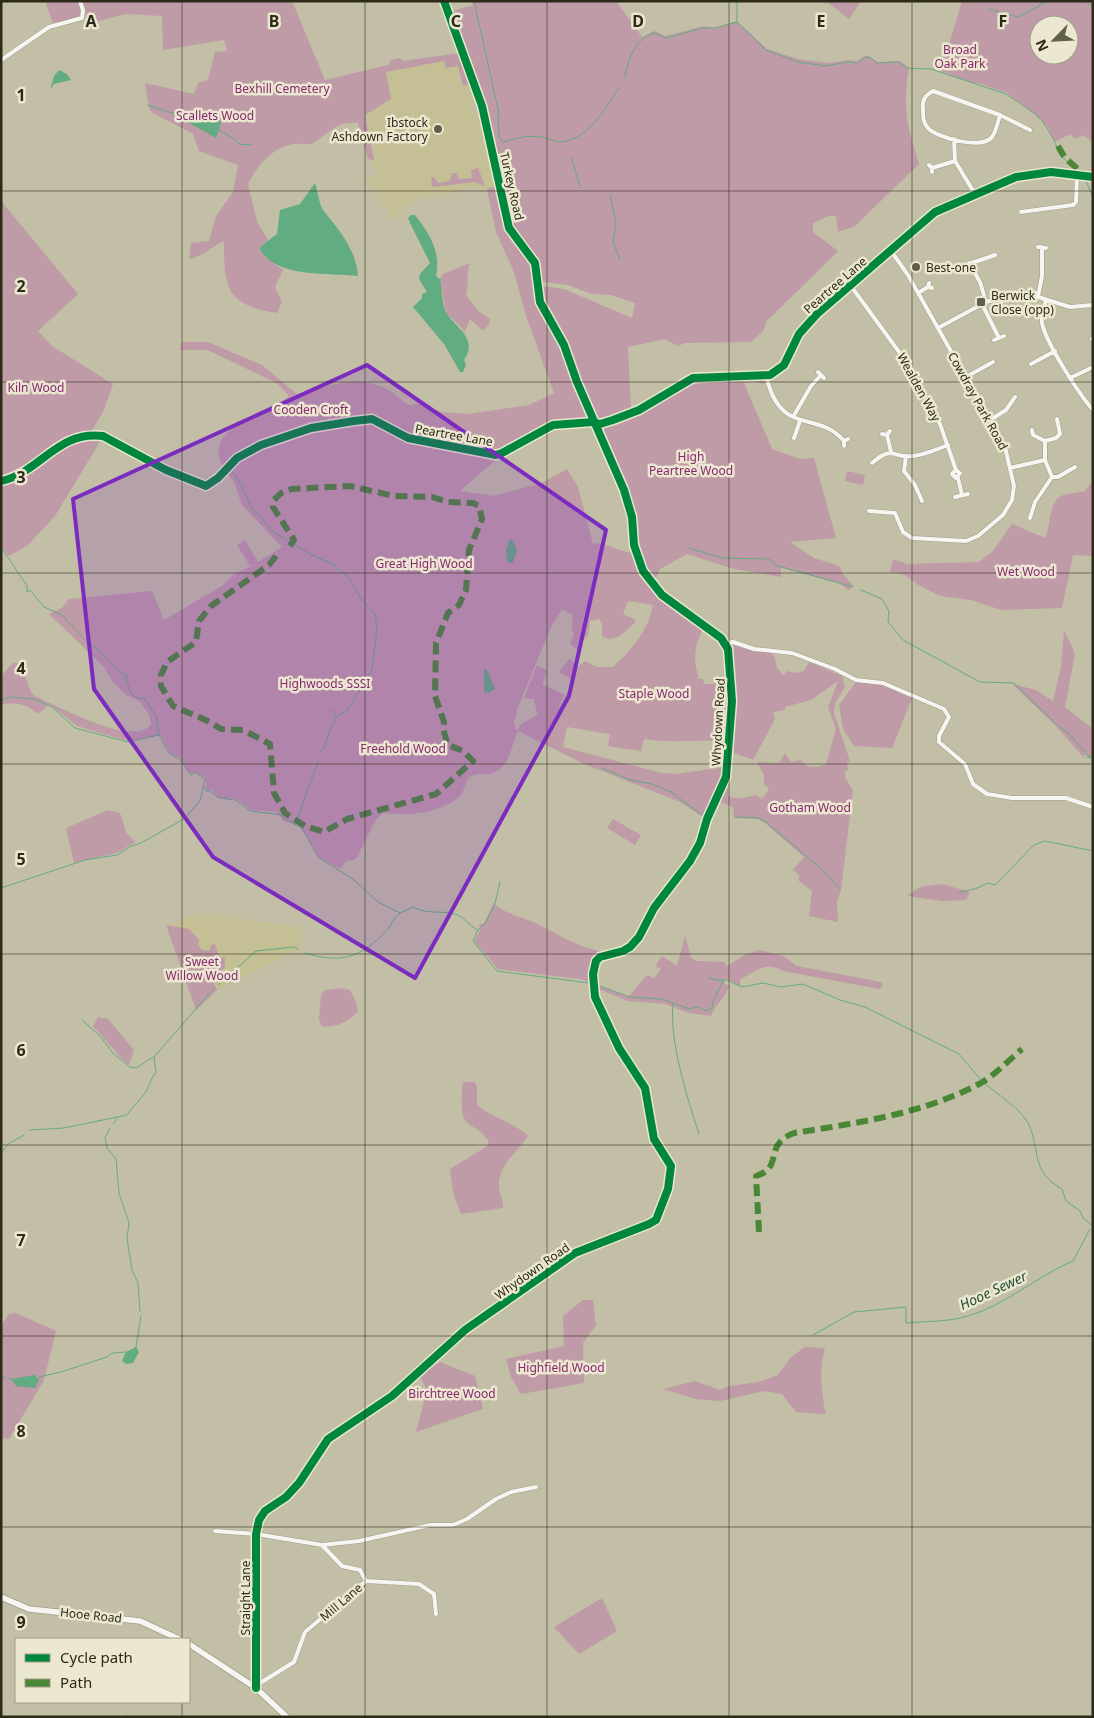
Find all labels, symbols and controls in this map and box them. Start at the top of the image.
text: A [85,10,97,32]
text: B [269,10,279,32]
text: C [451,10,461,32]
text: D [632,10,644,32]
text: E [817,10,826,32]
text: F [999,10,1007,32]
north arrow [1029,15,1079,65]
text: N [1031,36,1053,55]
park label: Broad Oak Park [935,41,986,72]
park label: Bexhill Cemetery [234,80,330,97]
text: 1 [16,84,26,106]
park label: Scallets Wood [176,107,254,124]
place label: Ibstock Ashdown Factory [331,114,429,145]
marker: Ibstock Ashdown Factory [432,123,444,135]
street label: Turkey Road [496,150,528,222]
street label: Peartree Lane [800,253,870,317]
place label: Best-one [926,259,976,276]
marker: Best-one [910,261,922,273]
text: 2 [16,275,26,297]
place label: Berwick Close (opp) [991,287,1054,318]
marker: Berwick Close (opp) [975,296,987,308]
street label: Cowdray Park Road [944,349,1012,453]
street label: Wealden Way [893,350,945,425]
park label: Kiln Wood [8,379,64,396]
park label: Cooden Croft [274,401,349,418]
street label: Peartree Lane [414,420,494,450]
park label: High Peartree Wood [649,448,733,479]
text: 3 [16,466,26,488]
park label: Great High Wood [375,555,473,572]
park label: Wet Wood [997,563,1055,580]
text: 4 [16,657,26,679]
park label: Highwoods SSSI [280,675,370,692]
street label: Whydown Road [707,678,729,766]
park label: Staple Wood [619,685,689,702]
park label: Freehold Wood [360,740,446,757]
park label: Gotham Wood [769,799,851,816]
text: 5 [16,848,26,870]
park label: Sweet Willow Wood [166,953,238,984]
text: 6 [16,1039,26,1061]
text: 7 [16,1229,26,1251]
street label: Whydown Road [491,1239,573,1303]
water label: Hooe Sewer [956,1266,1030,1314]
park label: Highfield Wood [517,1359,605,1376]
park label: Birchtree Wood [408,1385,496,1402]
text: 8 [16,1420,26,1442]
street label: Straight Lane [237,1560,254,1635]
street label: Mill Lane [316,1579,366,1625]
street label: Hooe Road [59,1603,123,1627]
text: 9 [16,1611,26,1633]
legend [15,1638,190,1703]
text: Cycle path [60,1647,133,1667]
text: Path [60,1672,92,1692]

